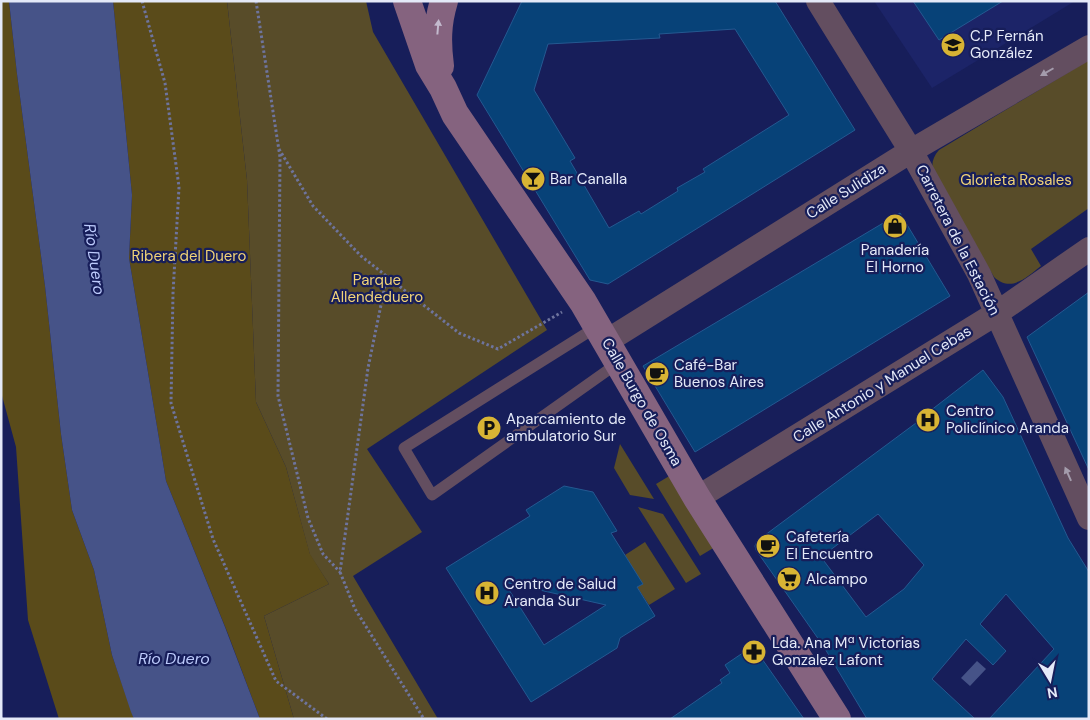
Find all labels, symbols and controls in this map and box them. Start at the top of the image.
one-way arrow [434,18,442,34]
place label: C.P Fernán González [970,26,1044,63]
school or university icon: C.P Fernán González [940,32,966,58]
one-way arrow [1039,68,1054,76]
street label: Calle Sulidiza [802,159,890,223]
street label: Carretera de la Estación [911,161,1005,319]
bar icon: Bar Canalla [520,166,546,192]
place label: Bar Canalla [550,169,627,189]
park label: Glorieta Rosales [960,170,1072,190]
shop icon: Panadería El Horno [882,213,908,239]
water label: Río Duero [79,222,110,296]
place label: Panadería El Horno [861,240,929,277]
park label: Ribera del Duero [132,246,247,266]
park label: Parque Allendeduero [331,270,423,307]
street label: Calle Antonio y Manuel Cebas [789,321,975,447]
street label: Calle Burgo de Osma [597,334,687,470]
place label: Café-Bar Buenos Aires [674,355,764,392]
cafe icon: Café-Bar Buenos Aires [644,361,670,387]
place label: Centro Policlínico Aranda [946,401,1069,438]
hospital icon: Centro Policlínico Aranda [915,407,941,433]
place label: Aparcamiento de ambulatorio Sur [506,409,626,446]
parking icon: Aparcamiento de ambulatorio Sur [476,415,502,441]
one-way arrow [1064,467,1072,481]
place label: Cafetería El Encuentro [786,527,873,564]
cafe icon: Cafetería El Encuentro [755,533,781,559]
supermarket icon: Alcampo [776,566,802,592]
place label: Alcampo [806,569,868,589]
place label: Centro de Salud Aranda Sur [504,574,616,611]
hospital icon: Centro de Salud Aranda Sur [474,580,500,606]
place label: Lda. Ana Mª Victorias Gonzalez Lafont [772,633,920,670]
pharmacy icon: Lda. Ana Mª Victorias Gonzalez Lafont [741,639,767,665]
water label: Río Duero [138,648,210,669]
north arrow [1025,655,1075,705]
text: N [1046,683,1059,703]

